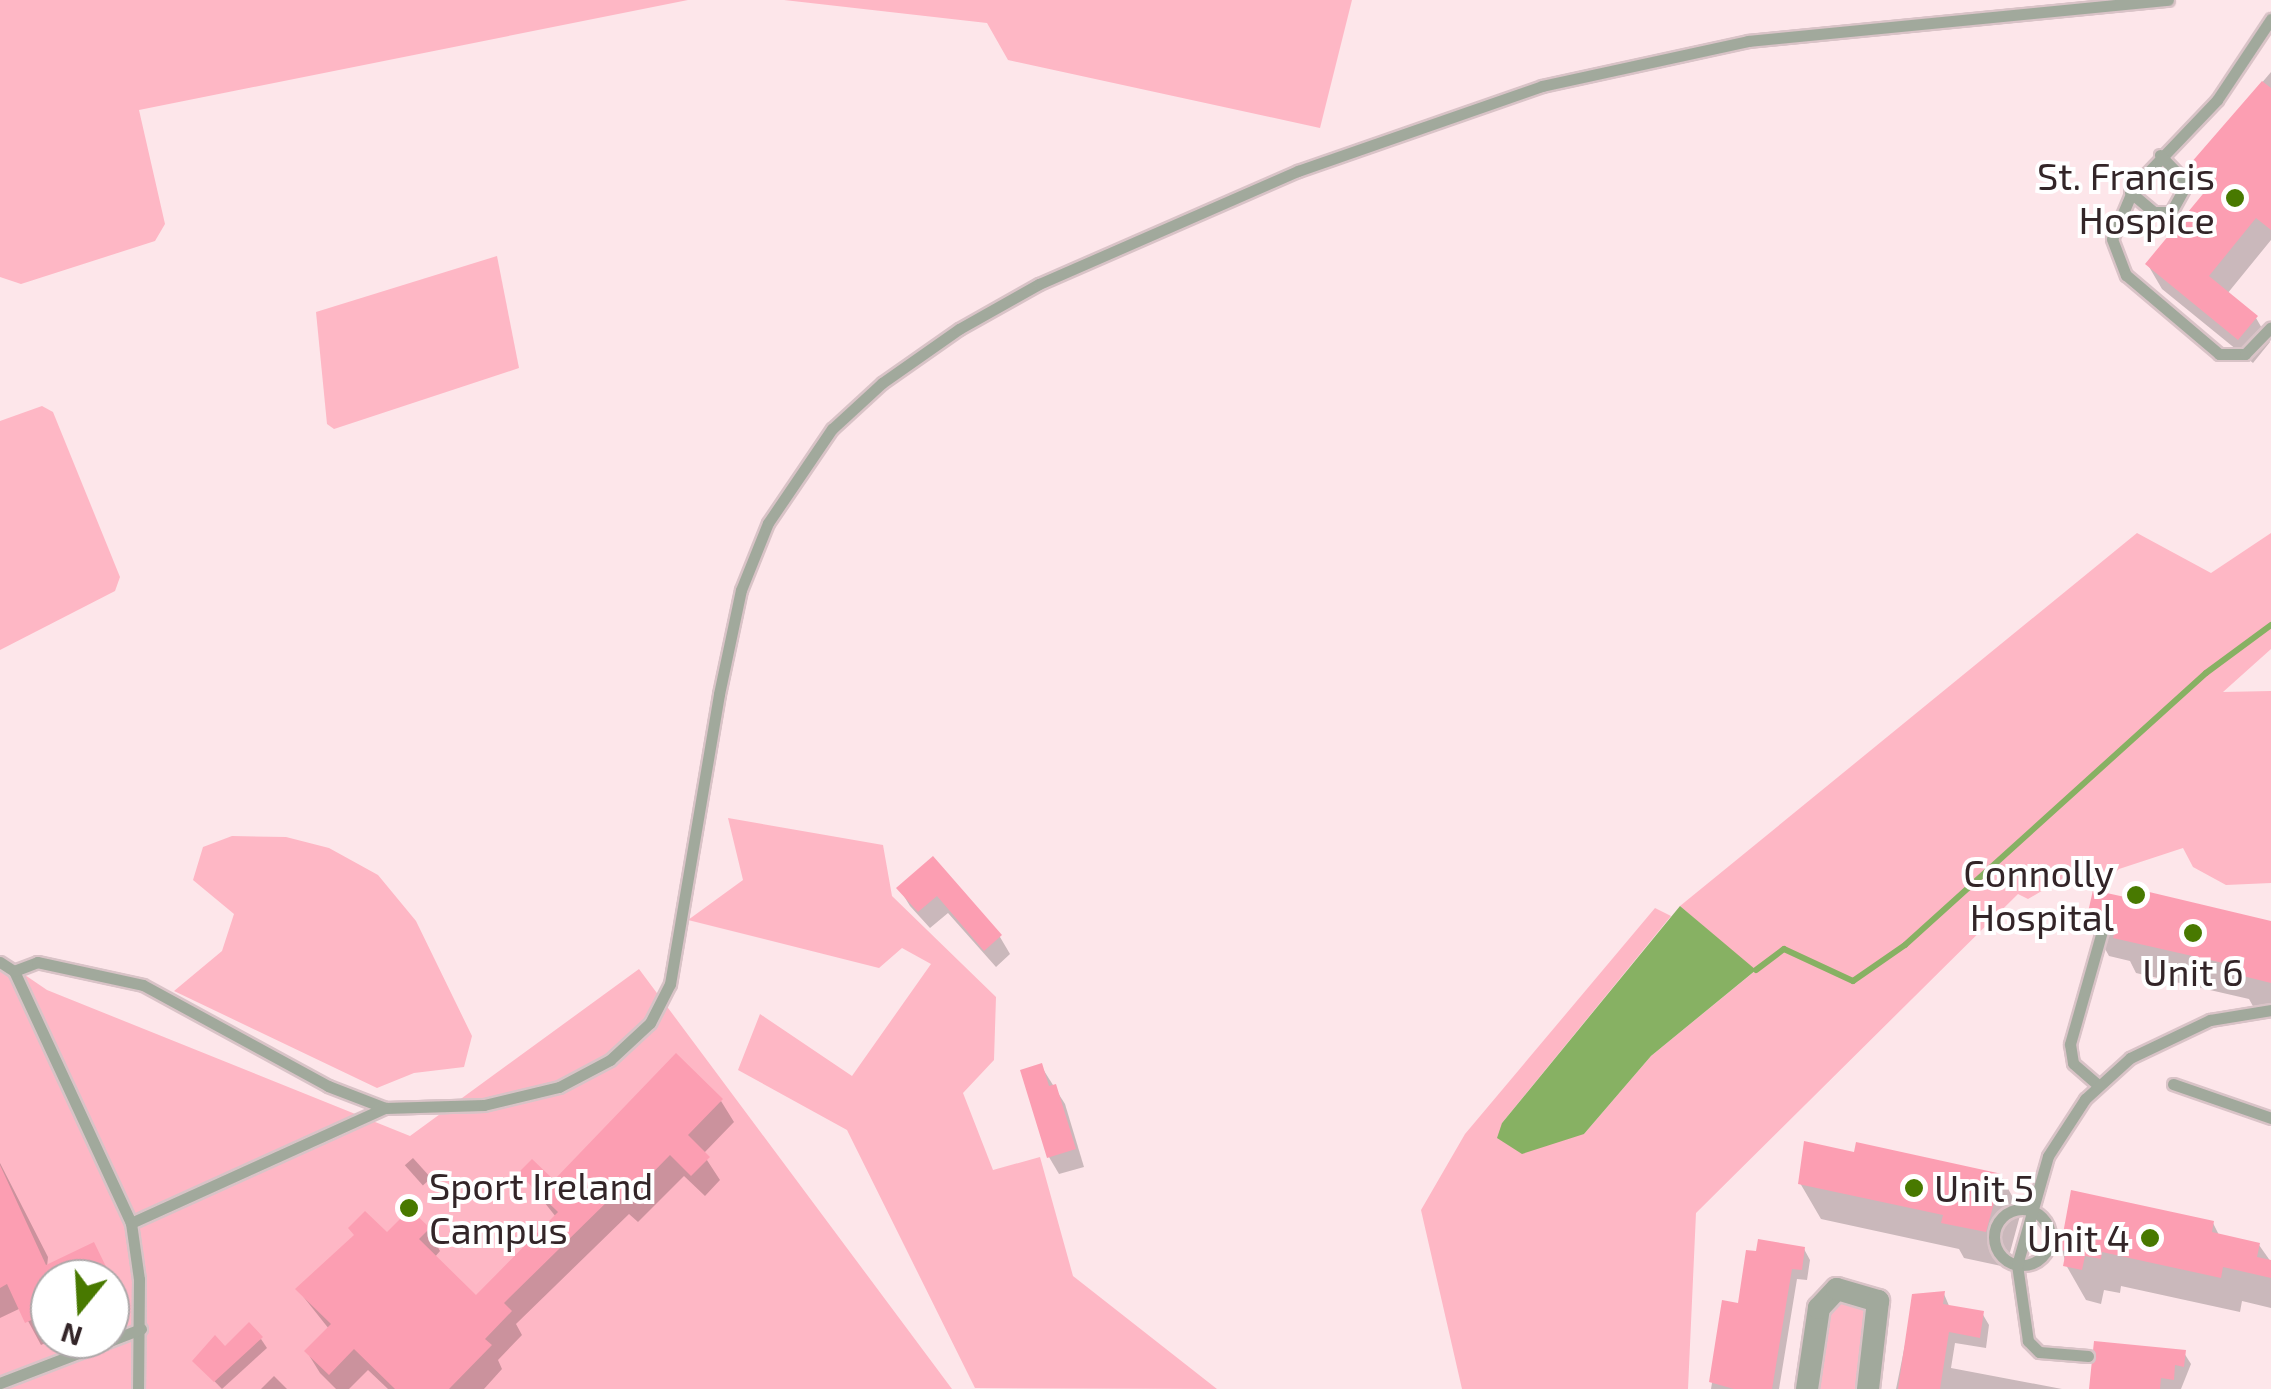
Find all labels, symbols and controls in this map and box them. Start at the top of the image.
place label: St. Francis Hospice [2037,153,2215,242]
marker: St. Francis Hospice [2224,187,2246,209]
place label: Connolly Hospital [1963,850,2114,939]
marker: Connolly Hospital [2123,882,2149,908]
marker: Unit 6 [2182,922,2204,944]
place label: Unit 6 [2142,949,2244,995]
place label: Sport Ireland Campus [429,1163,653,1252]
place label: Unit 5 [1934,1165,2034,1211]
marker: Unit 5 [1903,1177,1925,1199]
marker: Sport Ireland Campus [398,1197,420,1219]
place label: Unit 4 [2027,1215,2130,1261]
marker: Unit 4 [2139,1227,2161,1249]
north arrow [30,1259,130,1359]
text: N [56,1316,86,1355]

